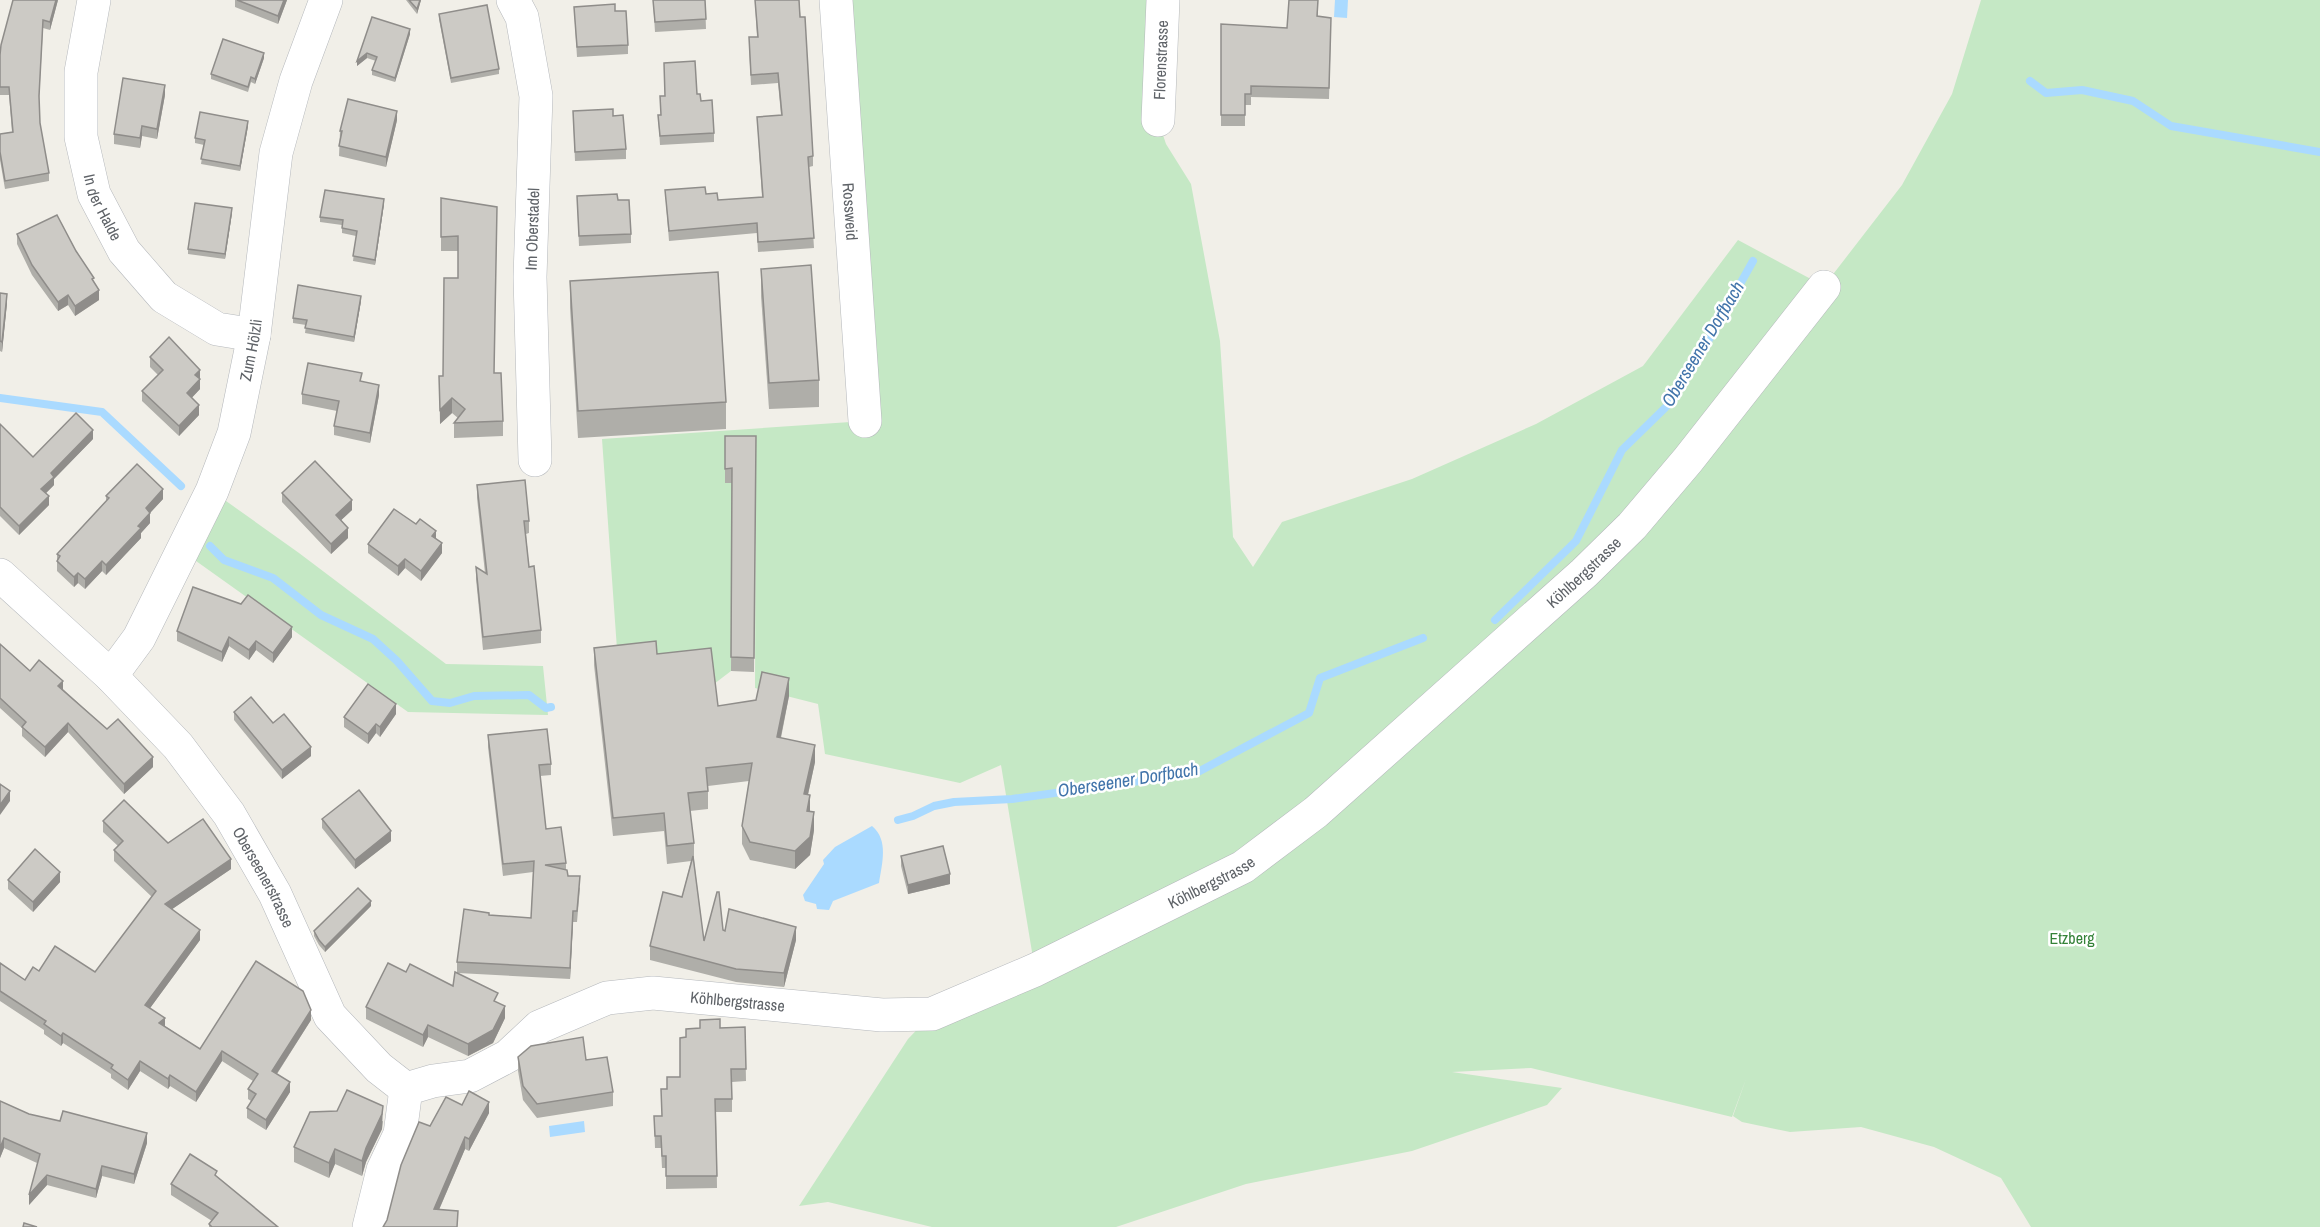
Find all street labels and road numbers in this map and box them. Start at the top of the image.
street label: Florenstrasse [1148,20,1173,100]
street label: In der Halde [79,172,128,244]
street label: Rossweid [838,182,864,241]
street label: Im Oberstadel [520,187,544,271]
street label: Zum Hölzli [234,318,267,383]
street label: Köhlbergstrasse [1541,532,1626,613]
street label: Oberseenerstrasse [228,823,300,931]
street label: Köhlbergstrasse [1164,851,1259,914]
street label: Köhlbergstrasse [689,986,786,1017]

